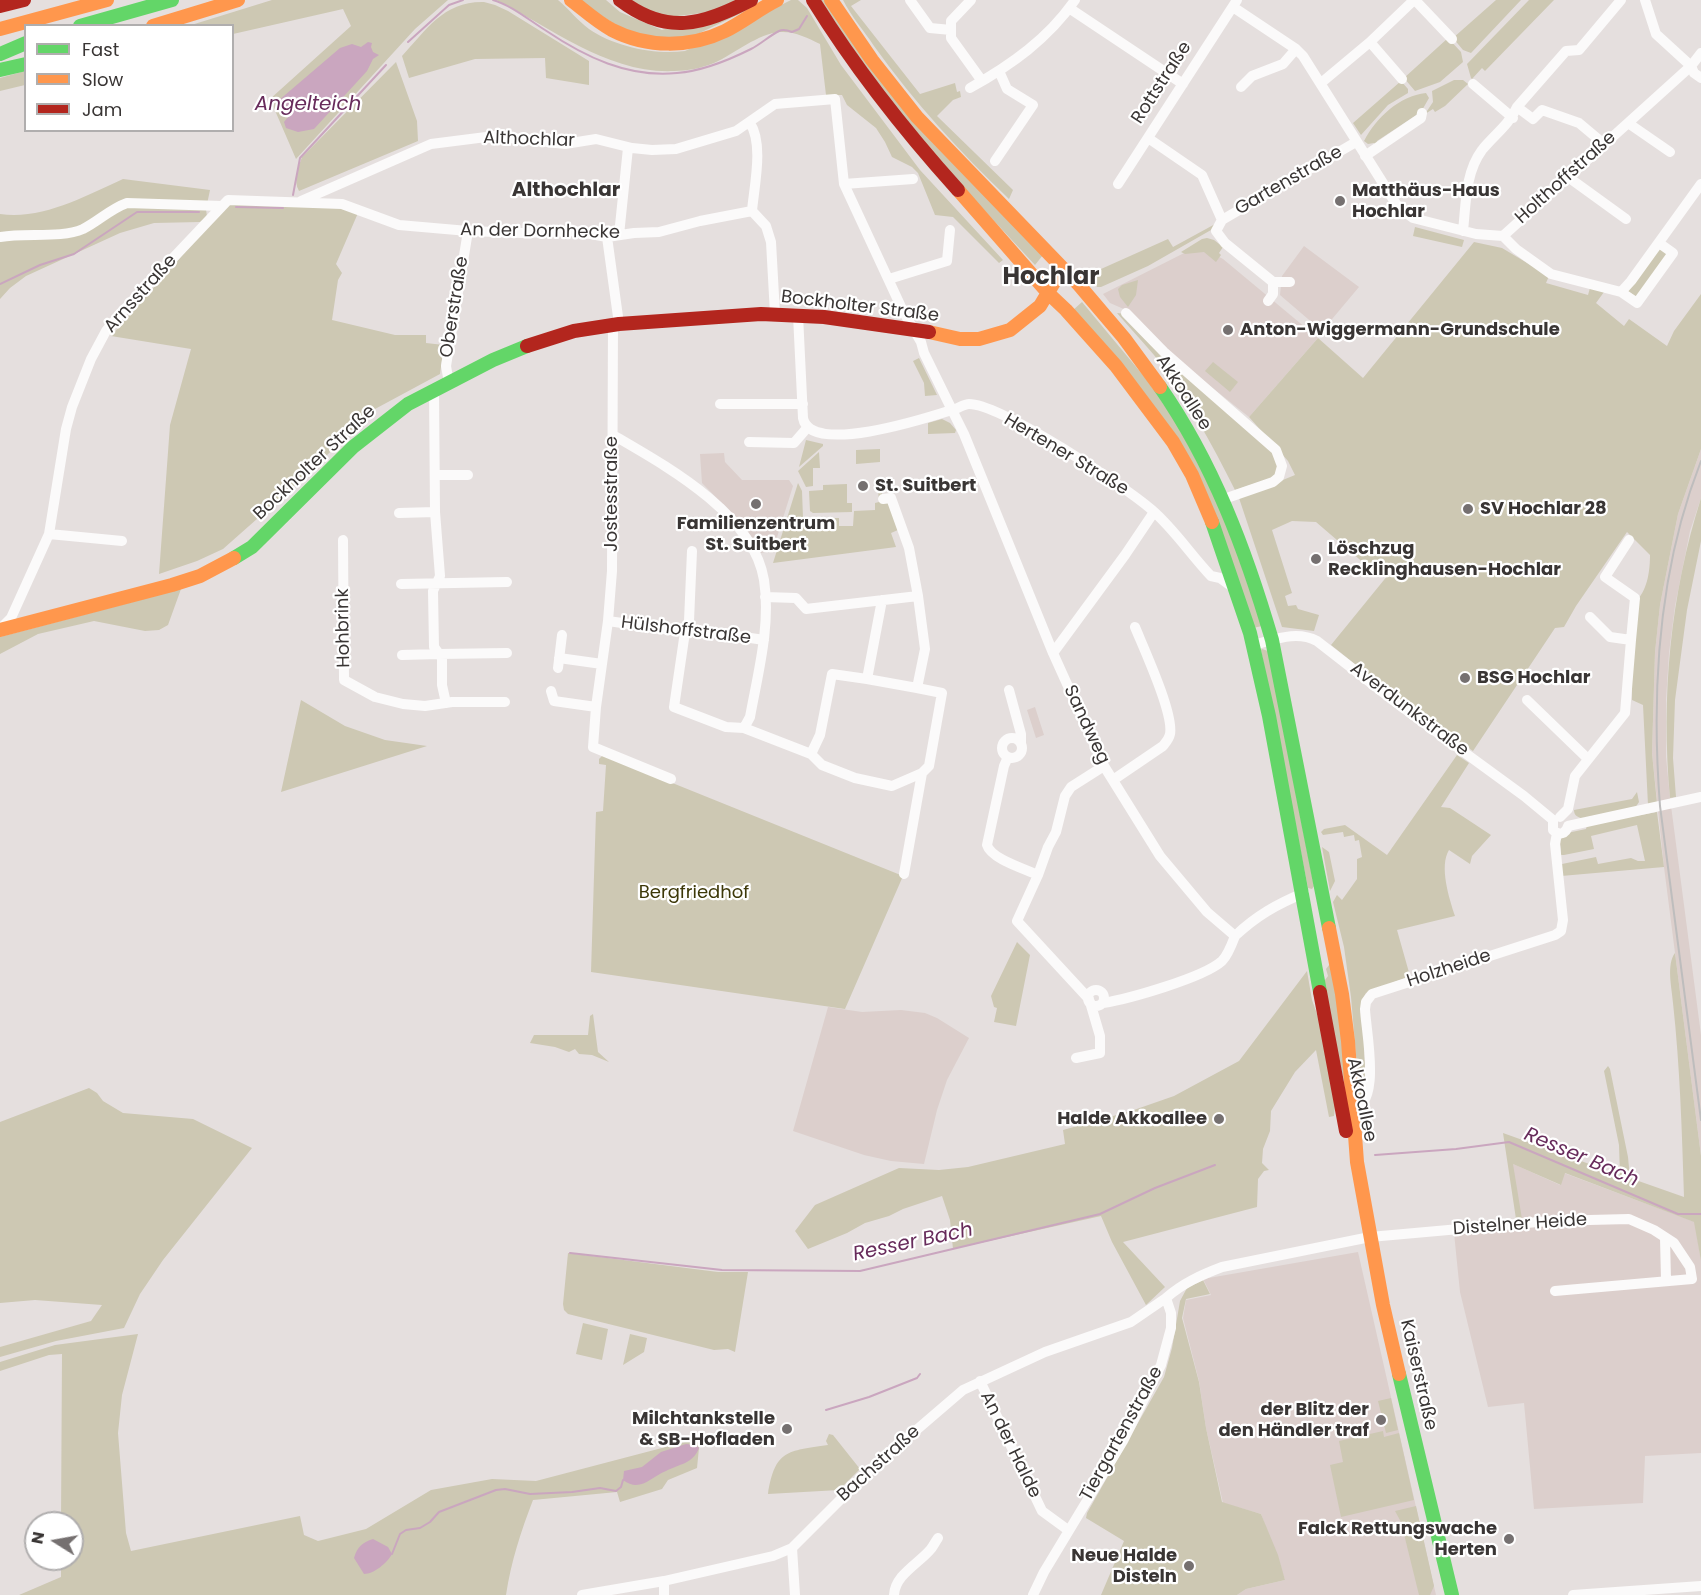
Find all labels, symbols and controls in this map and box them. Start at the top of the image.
legend [24,24,234,132]
text: Fast [82,37,119,62]
street label: Rottstraße [1127,38,1197,128]
text: Slow [82,67,123,92]
water label: Angelteich [255,93,361,117]
text: Jam [82,97,122,122]
street label: Holthoffstraße [1511,127,1621,229]
street label: Althochlar [483,128,575,152]
street label: Gartenstraße [1231,142,1347,220]
district label: Althochlar [512,179,620,203]
place label: Matthäus-Haus Hochlar [1352,180,1500,222]
marker: Matthäus-Haus Hochlar [1333,194,1347,208]
street label: An der Dornhecke [460,220,620,244]
street label: Arnsstraße [100,250,182,338]
street label: Oberstraße [436,255,474,359]
district label: Hochlar [1002,264,1100,292]
street label: Bockholter Straße [780,287,940,327]
place label: Anton-Wiggermann-Grundschule [1240,319,1560,341]
marker: Anton-Wiggermann-Grundschule [1221,323,1235,337]
street label: Akkoallee [1151,351,1215,435]
street label: Bockholter Straße [250,401,380,525]
street label: Hertener Straße [1000,409,1132,501]
street label: Jostesstraße [601,436,623,552]
place label: St. Suitbert [875,475,976,497]
marker: St. Suitbert [856,479,870,493]
marker: Familienzentrum St. Suitbert [749,497,763,511]
place label: SV Hochlar 28 [1480,498,1607,520]
marker: SV Hochlar 28 [1461,502,1475,516]
place label: Familienzentrum St. Suitbert [677,513,835,556]
place label: Löschzug Recklinghausen-Hochlar [1328,538,1561,580]
marker: Löschzug Recklinghausen-Hochlar [1309,552,1323,566]
street label: Hohbrink [333,588,355,668]
street label: Hülshoffstraße [620,612,752,650]
street label: Averdunkstraße [1345,658,1473,762]
place label: BSG Hochlar [1477,667,1590,689]
marker: BSG Hochlar [1458,671,1472,685]
street label: Sandweg [1058,682,1114,768]
park label: Bergfriedhof [639,882,749,904]
street label: Holzheide [1404,945,1494,993]
street label: Akkoallee [1342,1056,1380,1144]
place label: Halde Akkoallee [1057,1108,1207,1130]
marker: Halde Akkoallee [1212,1112,1226,1126]
water label: Resser Bach [1520,1123,1642,1193]
street label: Distelner Heide [1452,1210,1588,1240]
water label: Resser Bach [851,1219,975,1267]
street label: Kaiserstraße [1395,1318,1441,1432]
street label: Tiergartenstraße [1076,1363,1168,1505]
street label: An der Halde [975,1388,1045,1502]
place label: der Blitz der den Händler traf [1218,1399,1369,1442]
place label: Milchtankstelle & SB-Hofladen [632,1408,775,1450]
marker: der Blitz der den Händler traf [1374,1413,1388,1427]
street label: Bachstraße [833,1421,925,1507]
marker: Milchtankstelle & SB-Hofladen [780,1422,794,1436]
north arrow [24,1511,84,1571]
place label: Falck Rettungswache Herten [1298,1518,1497,1561]
text: N [25,1530,50,1546]
marker: Falck Rettungswache Herten [1502,1532,1516,1546]
place label: Neue Halde Disteln [1071,1545,1177,1588]
marker: Neue Halde Disteln [1182,1559,1196,1573]

